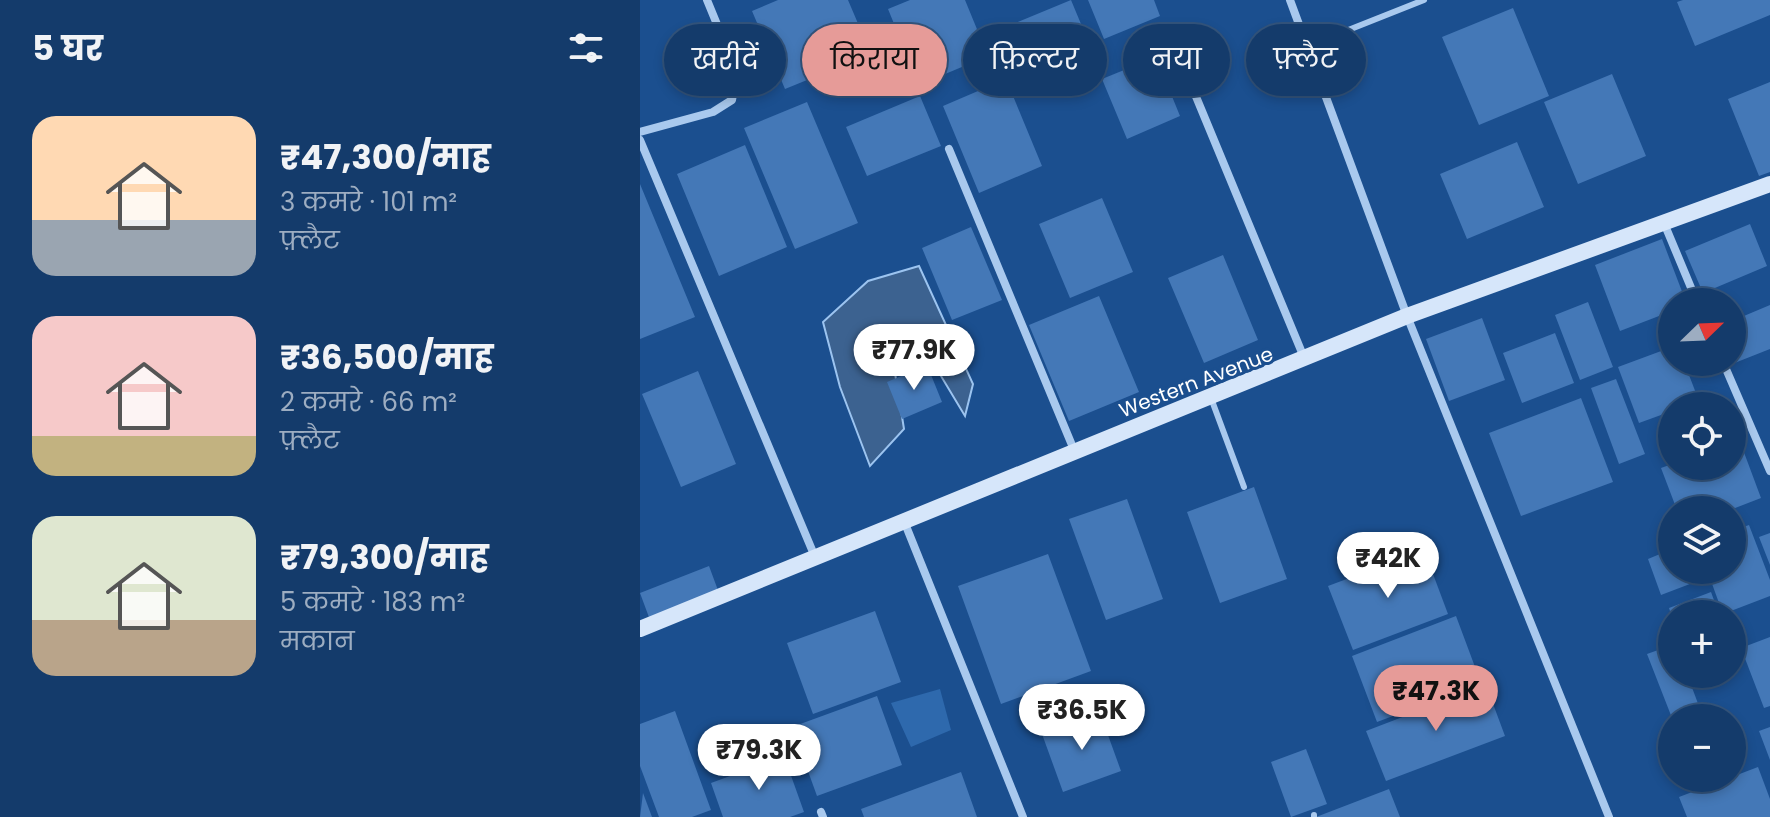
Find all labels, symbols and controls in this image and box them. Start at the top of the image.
text: 5 घर [32,24,103,72]
chip: खरीदें [664,24,786,96]
chip: किराया [802,24,947,96]
chip: फ़िल्टर [963,24,1107,96]
chip: नया [1123,24,1230,96]
chip: फ़्लैट [1246,24,1366,96]
icon: filters [564,26,608,70]
text: ₹47,300/माह [280,133,491,181]
icon: home [96,148,192,244]
text: 3 कमरे · 101 m² [280,184,457,220]
text: फ़्लैट [280,223,340,259]
north arrow [1658,288,1746,376]
map controls [1658,288,1746,792]
pin: ₹77.9K [849,324,979,392]
text: ₹77.9K [872,332,956,368]
text: ₹36,500/माह [280,333,494,381]
street label: Western Avenue [1115,340,1277,424]
icon: home [96,348,192,444]
text: 2 कमरे · 66 m² [280,384,457,420]
button: locate [1658,392,1746,480]
text: फ़्लैट [280,423,340,459]
button: layers [1658,496,1746,584]
pin: ₹42K [1341,532,1435,600]
text: ₹79,300/माह [280,533,489,581]
text: ₹42K [1355,540,1421,576]
icon: home [96,548,192,644]
text: 5 कमरे · 183 m² [280,584,465,620]
button: + [1658,600,1746,688]
text: मकान [280,623,354,659]
pin: ₹47.3K [1371,665,1501,733]
text: ₹47.3K [1392,673,1480,709]
pin: ₹36.5K [1017,684,1147,752]
text: ₹36.5K [1037,692,1127,728]
button: − [1658,704,1746,792]
pin: ₹79.3K [694,724,824,792]
text: ₹79.3K [716,732,802,768]

